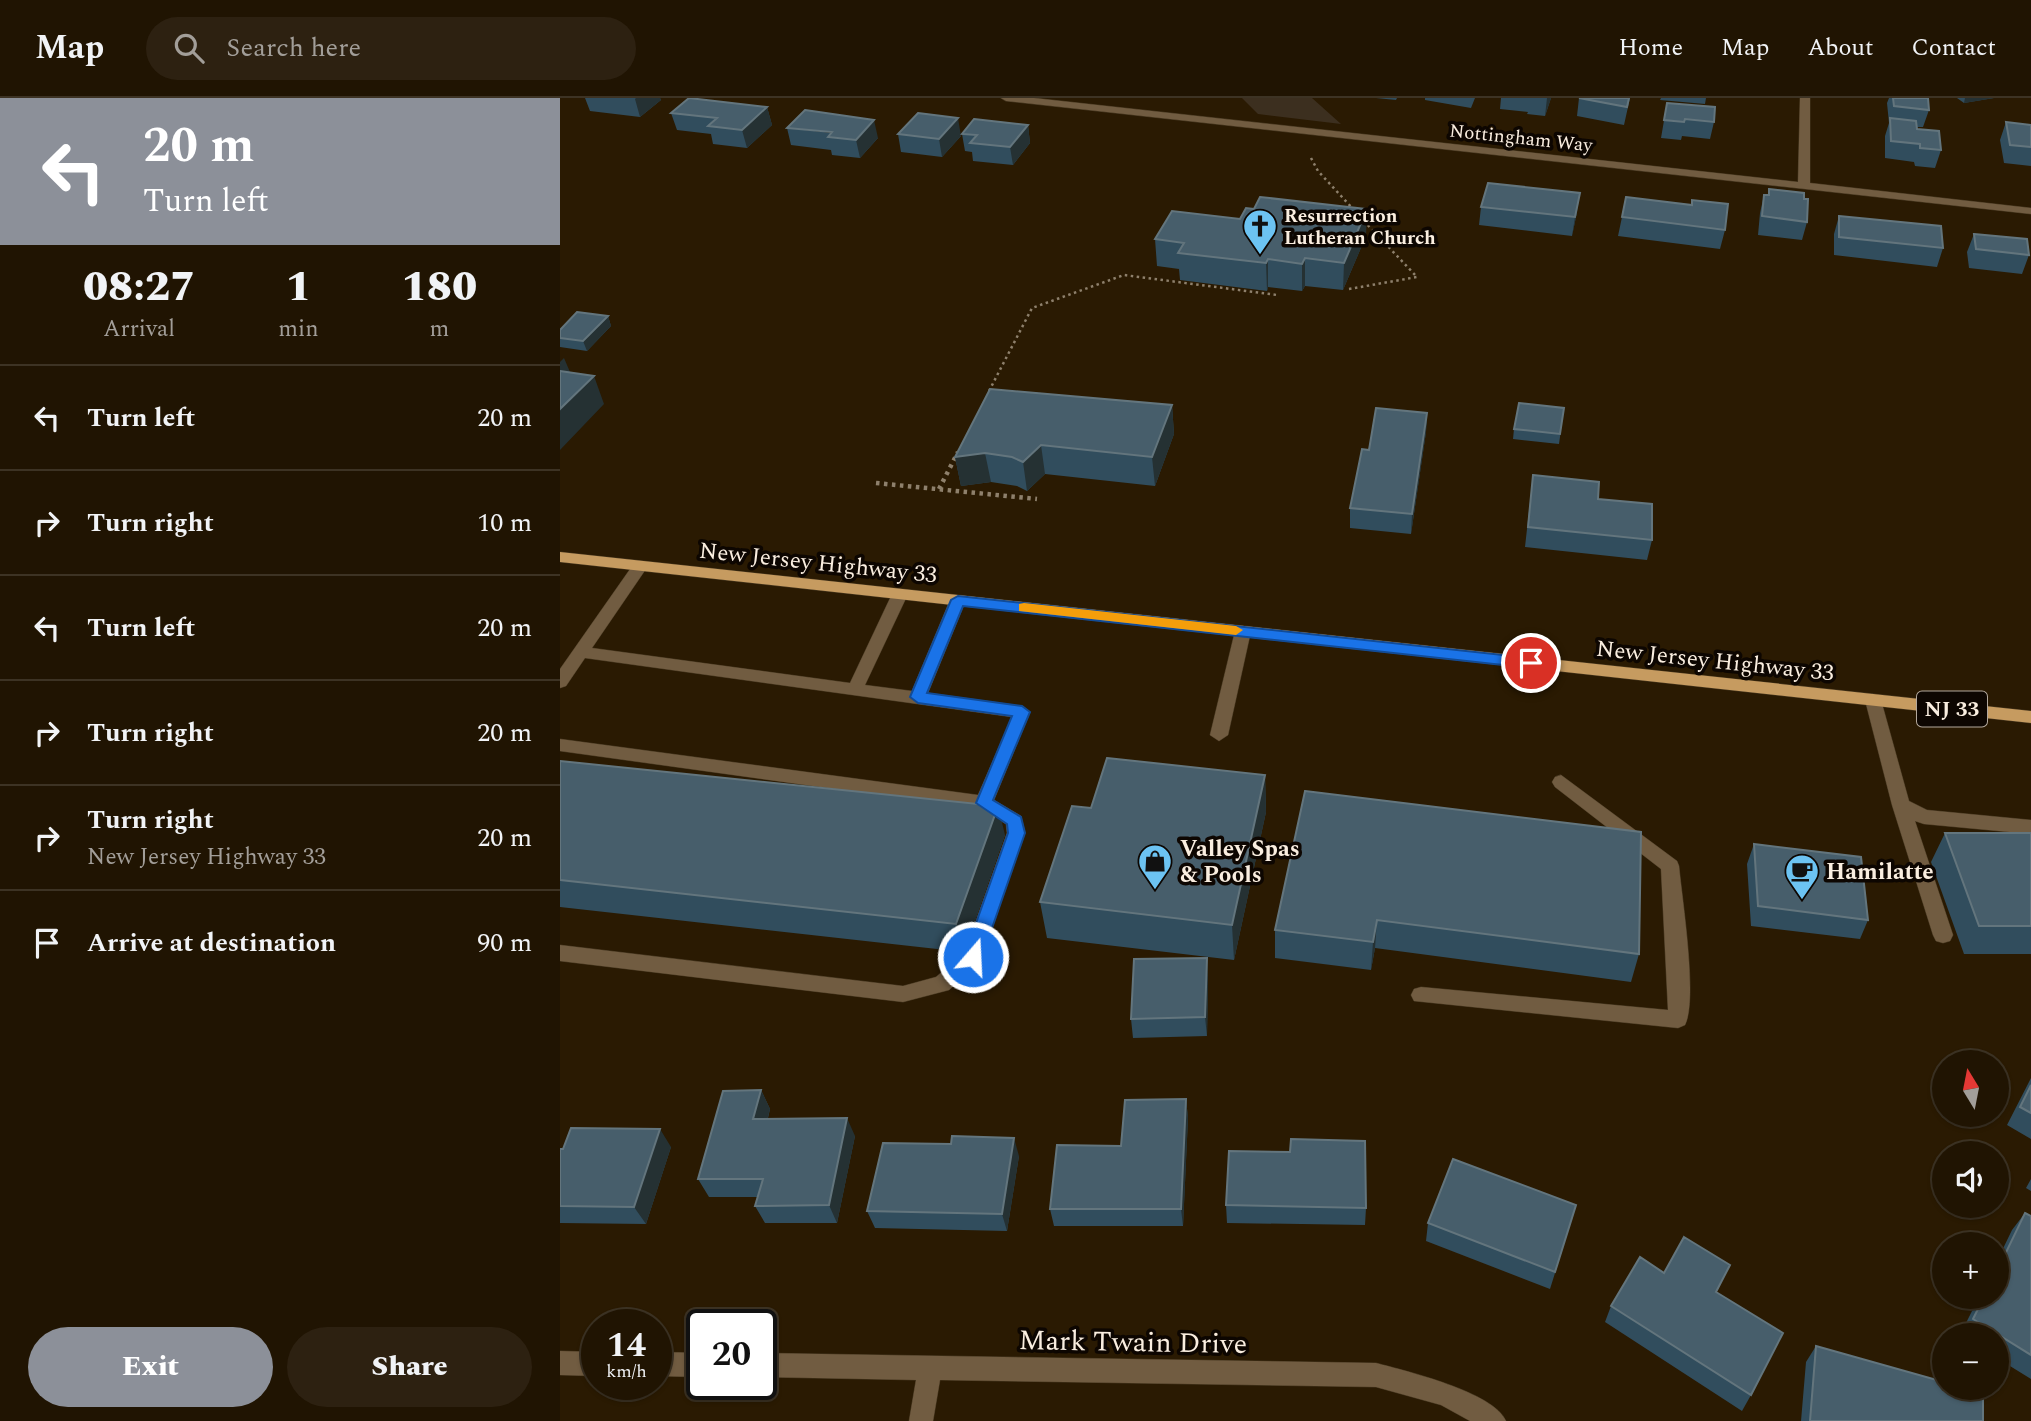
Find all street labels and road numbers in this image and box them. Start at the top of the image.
street label: Nottingham Way [1448,117,1595,161]
street label: New Jersey Highway 33 [697,534,938,593]
street label: New Jersey Highway 33 [1594,632,1835,691]
road number: NJ 33 [1917,692,1987,726]
street label: Mark Twain Drive [1018,1319,1248,1366]

